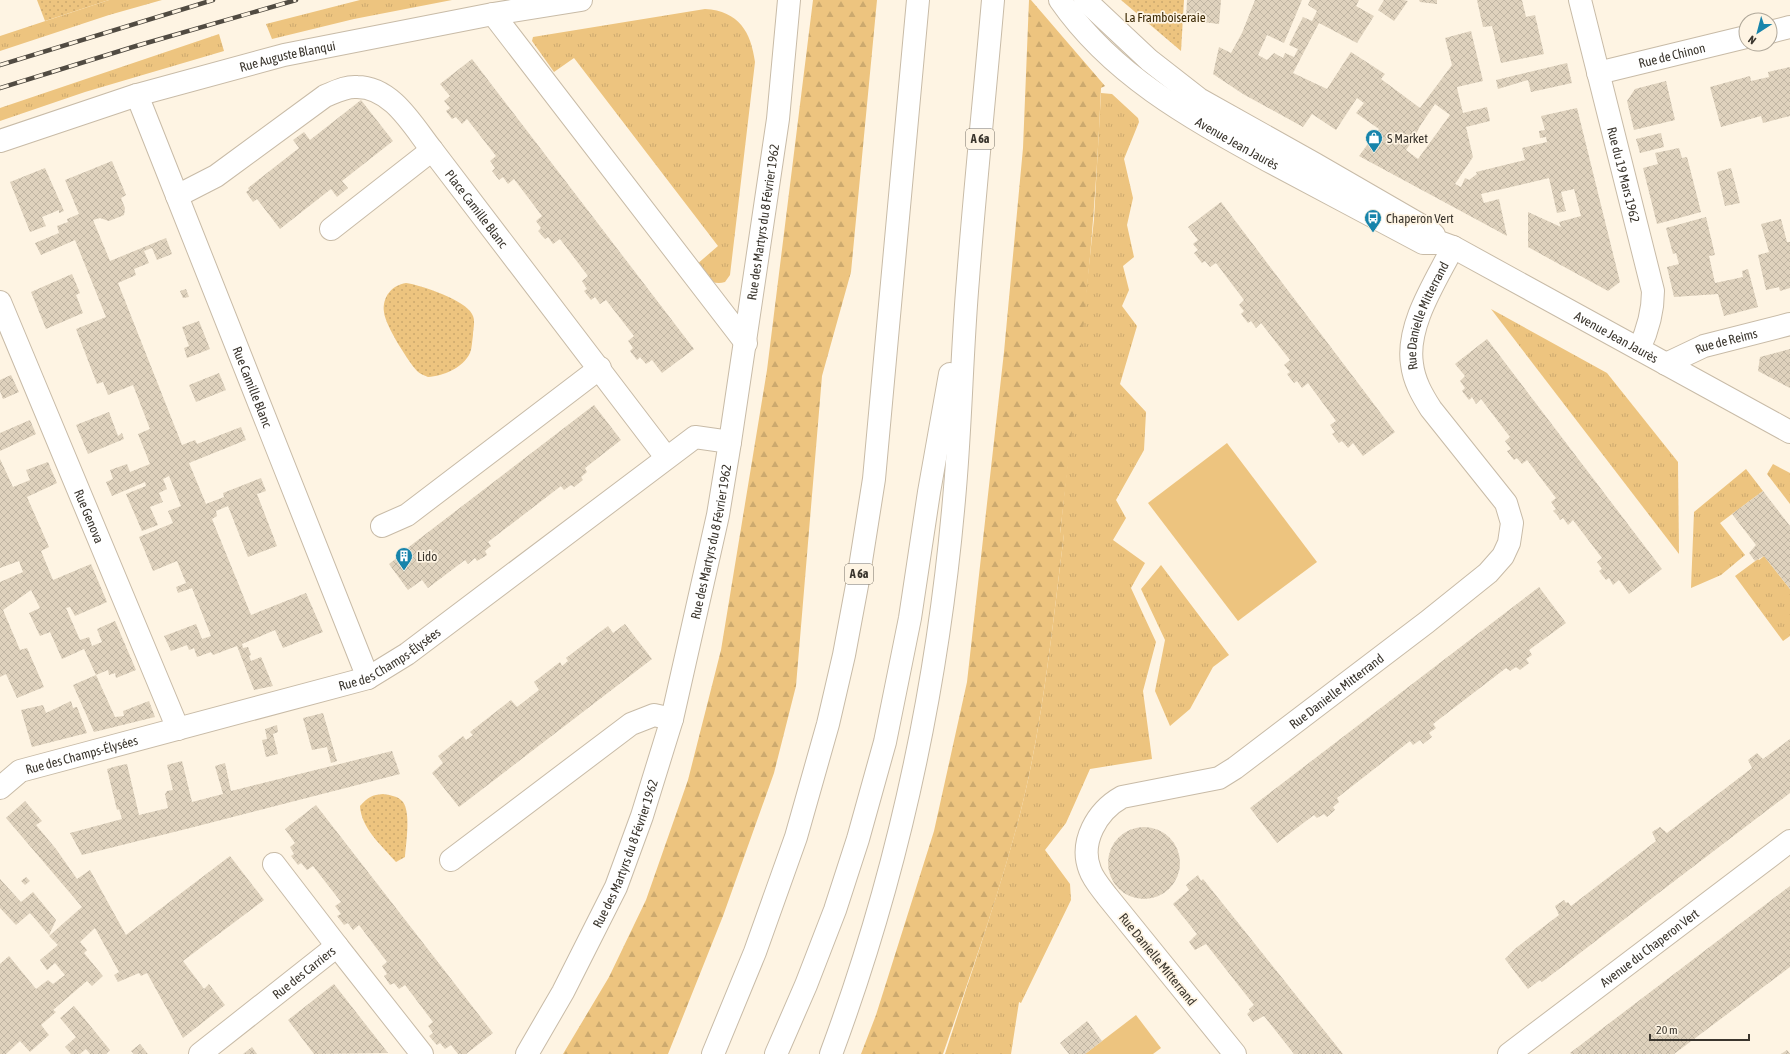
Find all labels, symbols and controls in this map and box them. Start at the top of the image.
park label: La Framboiseraie [1124,10,1206,25]
north arrow [1738,12,1778,52]
text: N [1746,33,1758,47]
street label: Rue Auguste Blanqui [238,38,337,75]
street label: Rue de Chinon [1637,40,1707,71]
street label: Avenue Jean Jaurès [1193,114,1282,173]
street label: Rue du 19 Mars 1962 [1604,125,1643,224]
shop icon: S Market [1364,128,1384,153]
road number: A 6a [966,129,994,149]
place label: S Market [1387,131,1428,146]
street label: Rue des Martyrs du 8 Février 1962 [744,143,782,301]
street label: Place Camille Blanc [442,167,511,251]
bus stop icon: Chaperon Vert [1363,208,1383,233]
place label: Chaperon Vert [1386,211,1454,226]
street label: Rue Danielle Mitterrand [1404,259,1452,371]
street label: Avenue Jean Jaurès [1572,308,1661,366]
street label: Rue de Reims [1693,326,1759,357]
street label: Rue Camille Blanc [229,344,275,430]
street label: Rue des Martyrs du 8 Février 1962 [688,463,734,621]
street label: Rue Genova [71,487,107,545]
building icon: Lido [394,546,414,571]
place label: Lido [417,549,437,564]
road number: A 6a [845,564,873,584]
street label: Rue des Champs-Élysées [337,624,444,694]
street label: Rue Danielle Mitterrand [1286,651,1387,732]
street label: Rue des Champs-Élysées [24,733,140,777]
street label: Rue des Martyrs du 8 Février 1962 [590,778,661,930]
street label: Avenue du Chaperon Vert [1597,906,1702,990]
street label: Rue Danielle Mitterrand [1116,910,1199,1008]
street label: Rue des Carriers [270,943,339,1002]
scale bar [1650,1016,1749,1042]
text: 20 m [1656,1023,1678,1037]

